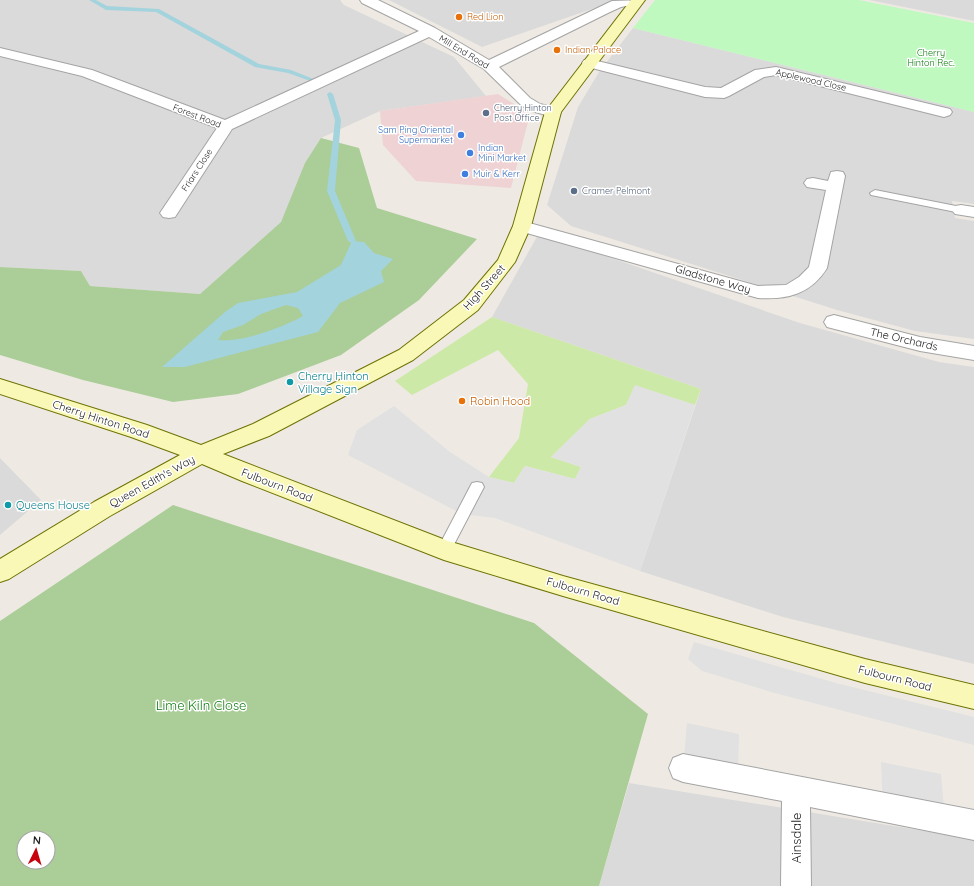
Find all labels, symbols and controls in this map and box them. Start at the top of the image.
place label: Red Lion [467,11,503,22]
marker: Red Lion [454,12,464,22]
street label: Mill End Road [437,32,491,71]
place label: Indian Palace [565,44,621,55]
marker: Indian Palace [552,45,562,55]
park label: Cherry Hinton Rec. [907,47,955,68]
street label: Applewood Close [775,66,847,93]
street label: Forest Road [171,101,223,130]
place label: Cherry Hinton Post Office [494,102,552,123]
marker: Cherry Hinton Post Office [481,108,491,118]
place label: Sam Ping Oriental Supermarket [378,124,453,145]
marker: Sam Ping Oriental Supermarket [456,130,466,140]
place label: Indian Mini Market [478,142,526,163]
street label: Friars Close [179,146,214,193]
marker: Indian Mini Market [465,148,475,158]
place label: Muir & Kerr [473,168,520,179]
marker: Muir & Kerr [460,169,470,179]
place label: Cramer Pelmont [582,185,650,196]
marker: Cramer Pelmont [569,186,579,196]
street label: High Street [460,261,508,313]
street label: Gladstone Way [674,262,752,296]
street label: The Orchards [869,324,939,354]
place label: Cherry Hinton Village Sign [298,369,369,396]
marker: Cherry Hinton Village Sign [285,377,295,387]
place label: Robin Hood [470,394,530,408]
marker: Robin Hood [457,396,467,406]
street label: Cherry Hinton Road [51,397,151,441]
street label: Queen Edith's Way [107,452,197,510]
street label: Fulbourn Road [239,465,315,505]
place label: Queens House [16,498,90,512]
marker: Queens House [3,500,13,510]
street label: Fulbourn Road [545,574,621,608]
street label: Fulbourn Road [857,662,933,694]
park label: Lime Kiln Close [156,697,246,713]
street label: Ainsdale [788,813,804,863]
north arrow [16,830,56,870]
text: N [32,833,42,847]

